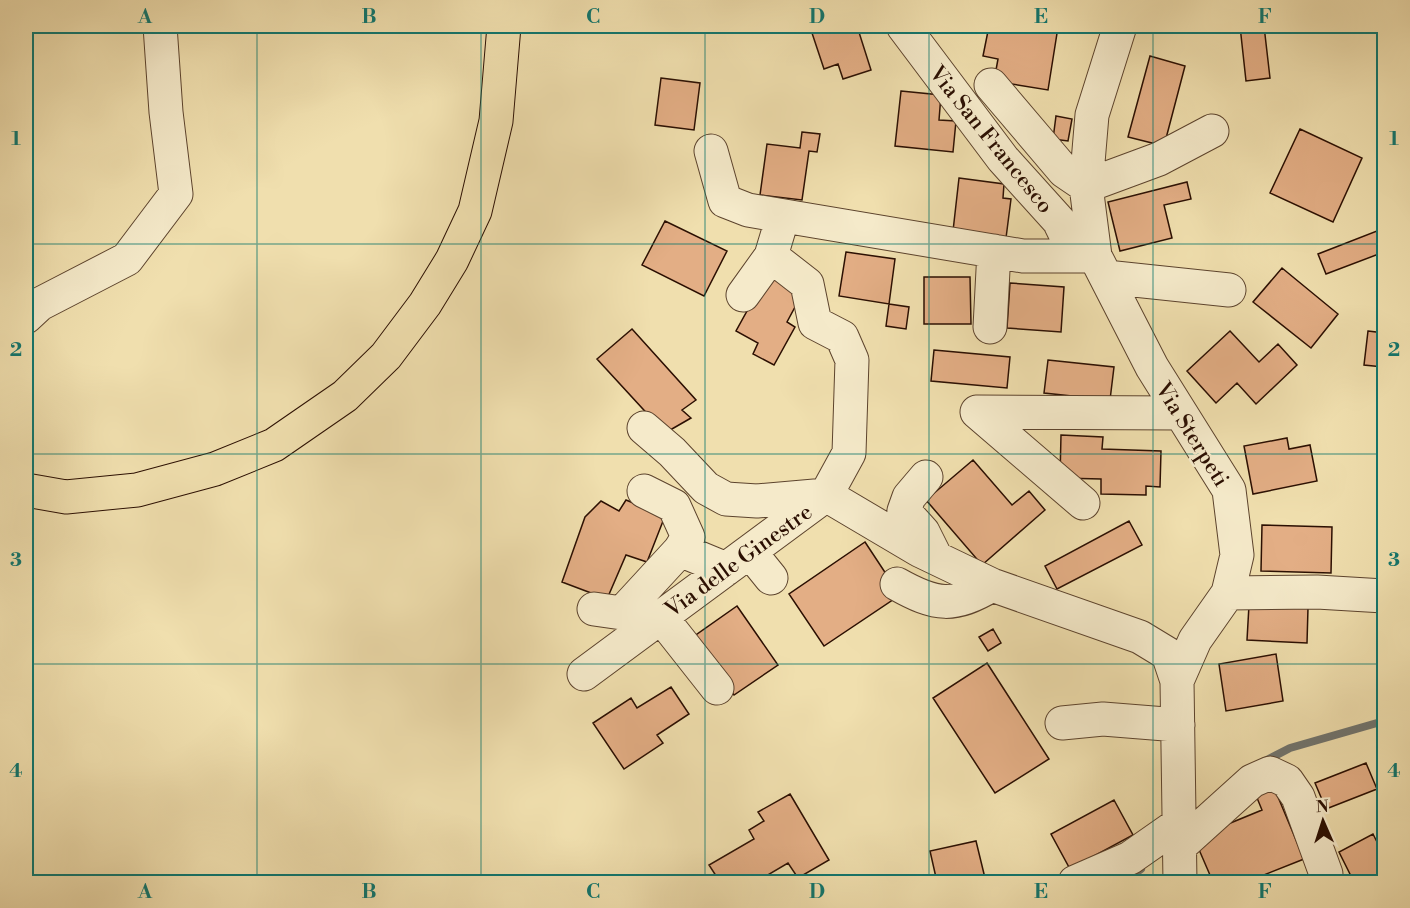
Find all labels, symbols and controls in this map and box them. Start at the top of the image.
text: A [137,5,153,30]
text: B [361,5,377,30]
text: C [586,5,600,30]
text: D [809,5,825,30]
text: E [1034,5,1048,30]
text: F [1258,5,1272,30]
street label: Via San Francesco [922,60,1059,219]
text: 1 [11,127,21,152]
text: 1 [1389,127,1399,152]
text: 2 [10,338,22,363]
text: 2 [1388,338,1400,363]
street label: Via Sterpeti [1149,377,1234,492]
street label: Via delle Ginestre [659,499,818,624]
text: 3 [10,548,22,573]
text: 3 [1388,548,1400,573]
text: 4 [9,759,23,784]
text: 4 [1387,759,1401,784]
north arrow [1293,791,1353,851]
text: N [1315,797,1329,817]
text: A [137,880,153,905]
text: B [361,880,377,905]
text: C [586,880,600,905]
text: D [809,880,825,905]
text: E [1034,880,1048,905]
text: F [1258,880,1272,905]

